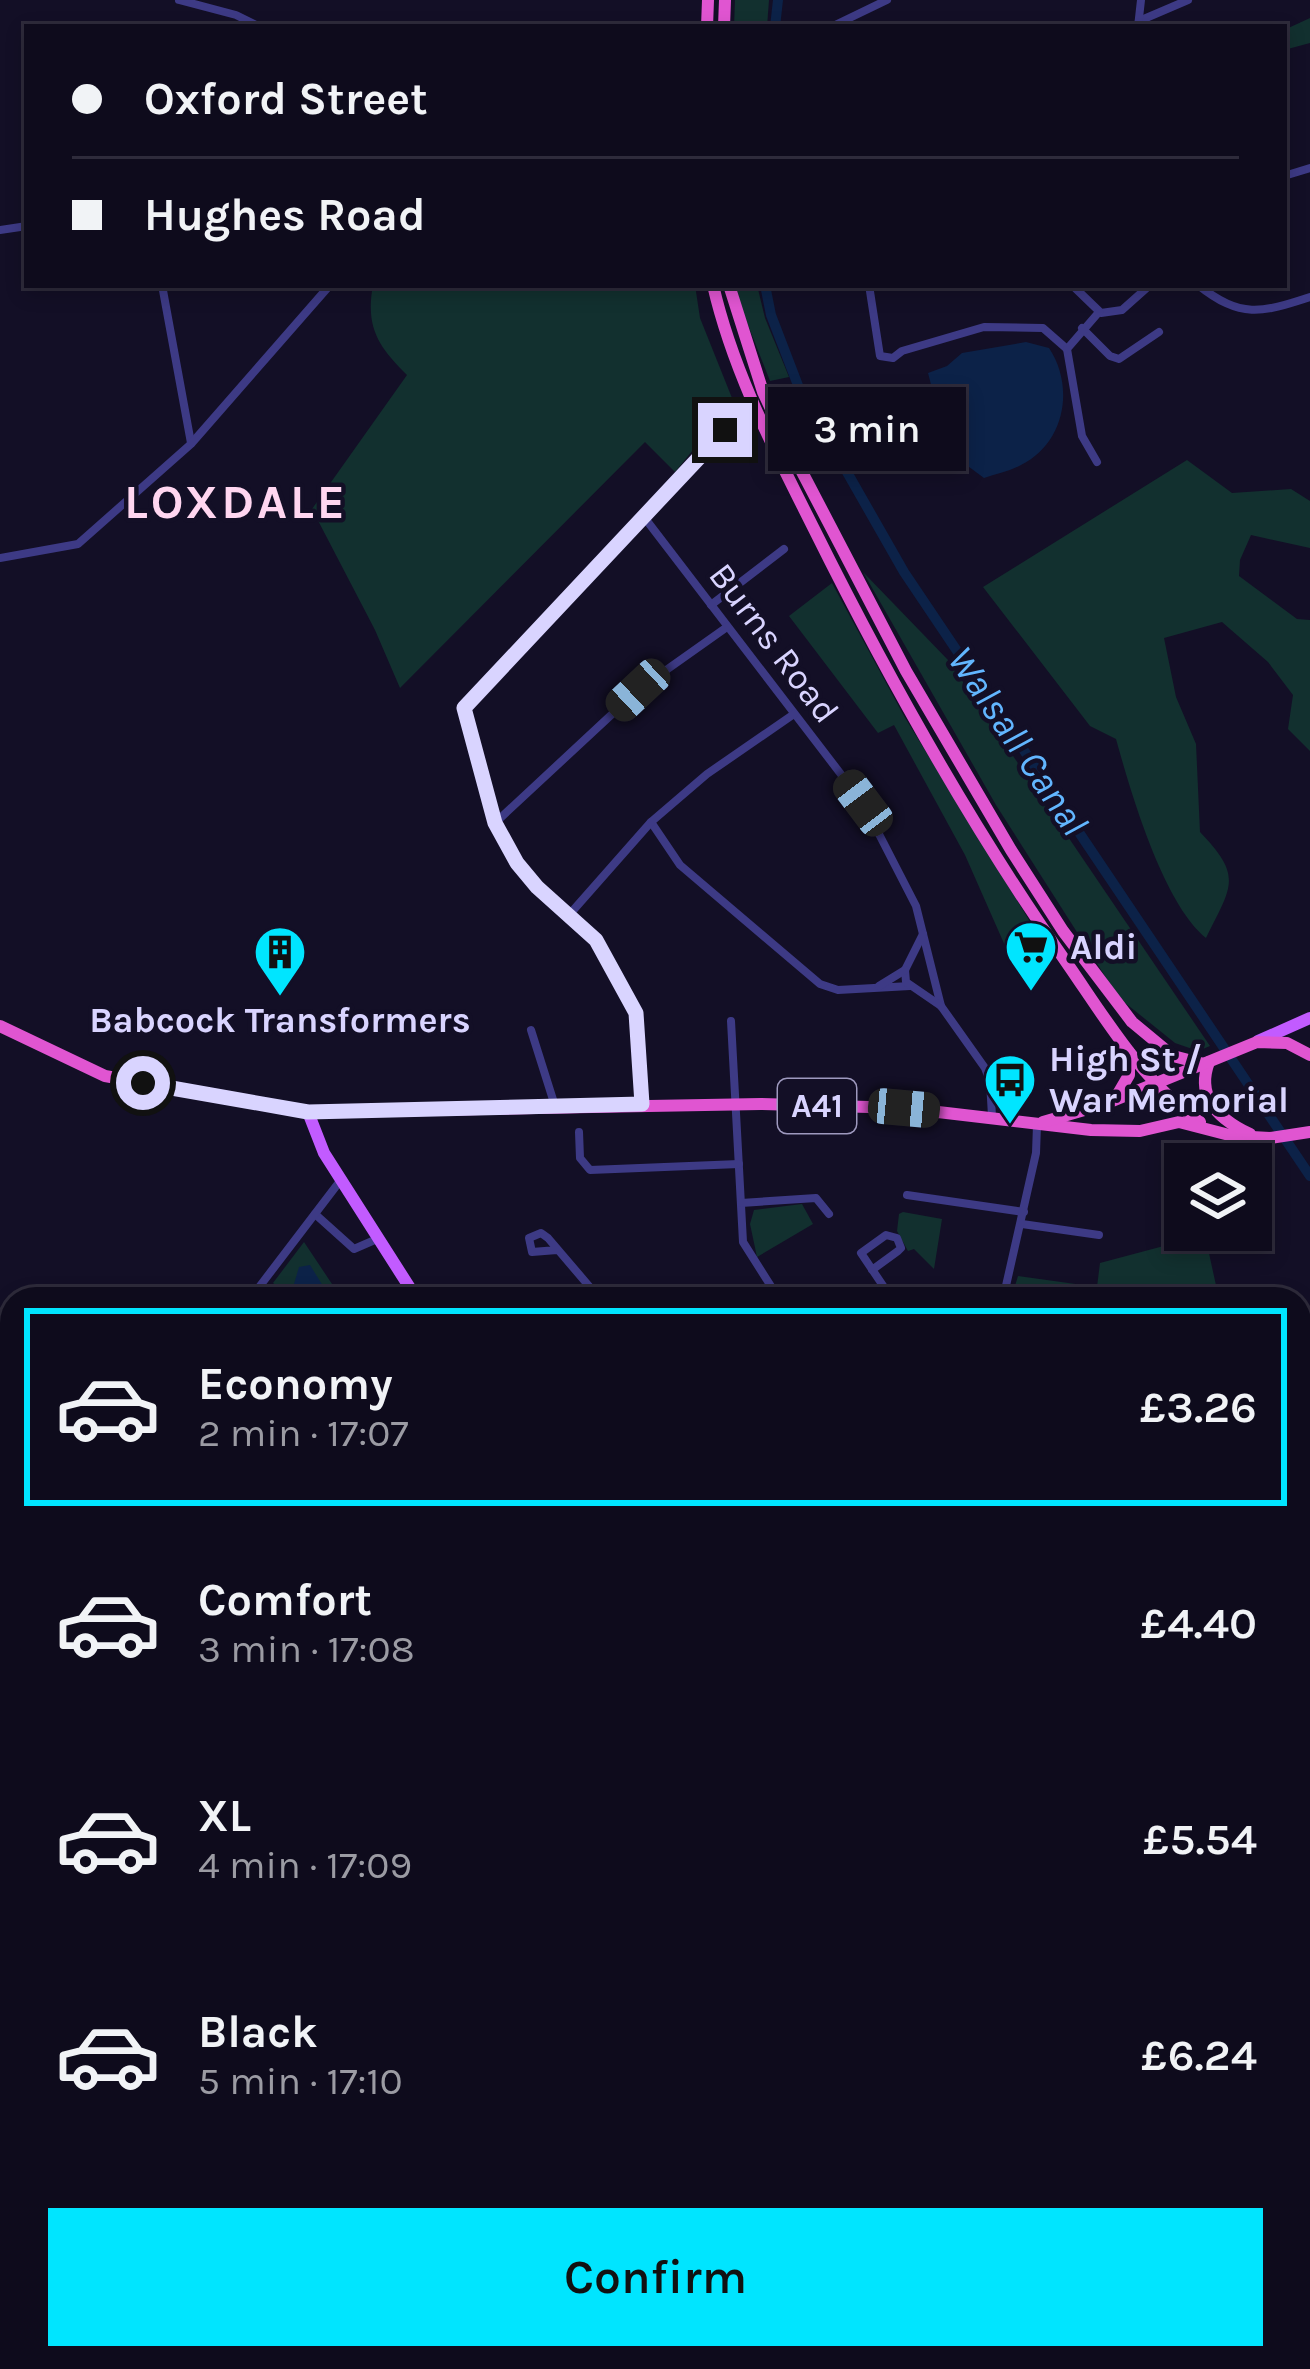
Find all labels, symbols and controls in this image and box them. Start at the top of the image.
text: Oxford Street [144,73,428,125]
text: Hughes Road [144,189,426,241]
callout: 3 min [767,388,965,472]
route end [698,403,752,457]
text: 3 min [813,406,921,452]
district label: LOXDALE [124,474,348,530]
street label: Burns Road [700,555,848,731]
water label: Walsall Canal [938,638,1098,844]
car [599,652,677,728]
car [827,763,899,843]
supermarket icon: Aldi [1003,919,1059,993]
building icon: Babcock Transformers [252,924,308,998]
place label: Aldi [1070,926,1137,968]
place label: Babcock Transformers [89,999,471,1041]
place label: High St / War Memorial [1049,1038,1289,1121]
bus stop icon: High St / War Memorial [982,1052,1038,1126]
route start [116,1056,170,1110]
road number: A41 [778,1079,856,1133]
car [867,1087,941,1129]
map controls [1164,1143,1272,1251]
button: layers [1164,1143,1272,1251]
icon: car [54,1353,162,1461]
text: Economy [198,1358,393,1410]
text: £3.26 [1140,1381,1257,1433]
text: 2 min · 17:07 [198,1410,409,1456]
icon: car [54,1569,162,1677]
text: Comfort [198,1574,372,1626]
text: £4.40 [1141,1597,1257,1649]
text: 3 min · 17:08 [198,1626,415,1672]
icon: car [54,1785,162,1893]
text: XL [198,1790,251,1842]
text: £5.54 [1143,1813,1257,1865]
text: 4 min · 17:09 [198,1842,412,1888]
icon: car [54,2001,162,2109]
text: Black [198,2006,318,2058]
text: £6.24 [1141,2029,1257,2081]
text: 5 min · 17:10 [198,2058,403,2104]
button: Confirm [48,2208,1263,2346]

